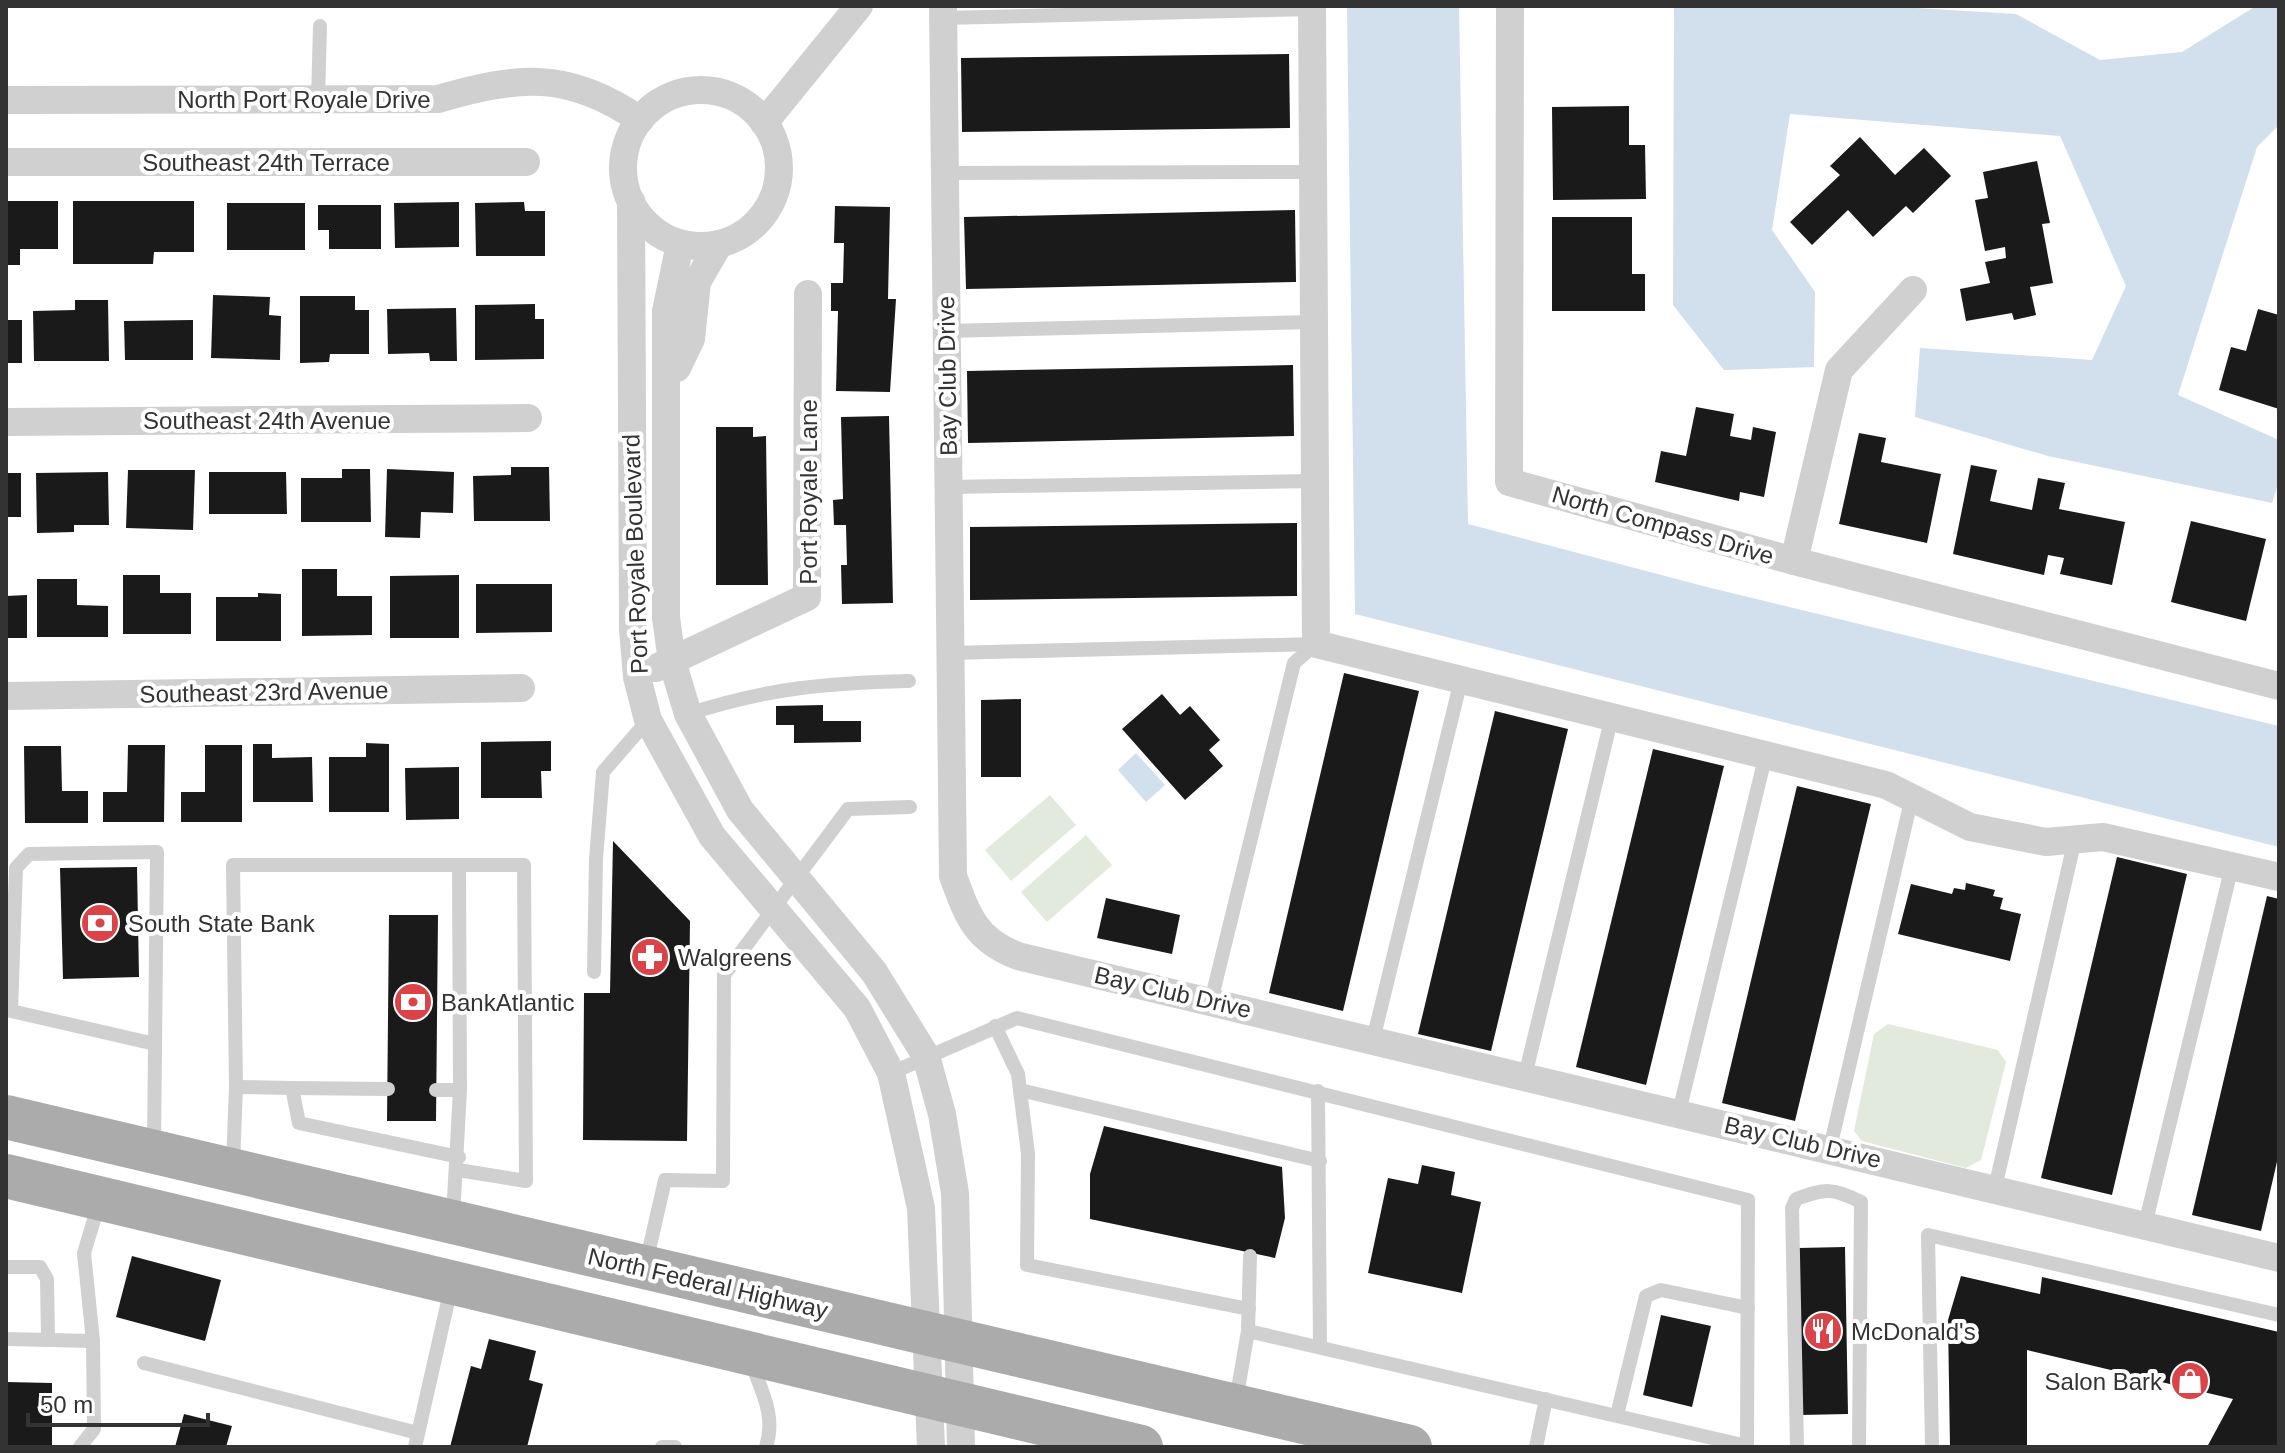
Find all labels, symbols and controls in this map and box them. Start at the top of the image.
street label: North Port Royale Drive [177,86,431,113]
street label: Southeast 24th Terrace [142,149,390,176]
street label: Bay Club Drive [932,296,962,456]
street label: Port Royale Lane [795,399,822,585]
street label: Southeast 24th Avenue [143,407,391,434]
street label: Port Royale Boulevard [617,434,653,674]
street label: North Compass Drive [1549,480,1777,570]
street label: Southeast 23rd Avenue [139,676,389,708]
bank icon: South State Bank [79,902,121,944]
place label: South State Bank [128,910,316,937]
pharmacy icon: Walgreens [629,936,671,978]
place label: Walgreens [678,944,792,971]
street label: Bay Club Drive [1092,961,1254,1023]
bank icon: BankAtlantic [392,981,434,1023]
place label: BankAtlantic [441,989,574,1016]
street label: Bay Club Drive [1722,1111,1884,1173]
street label: North Federal Highway [585,1242,831,1324]
restaurant icon: McDonald's [1802,1310,1844,1352]
place label: McDonald's [1851,1318,1976,1345]
shop icon: Salon Bark [2169,1360,2211,1402]
place label: Salon Bark [2045,1368,2163,1395]
scale bar [28,1377,208,1427]
text: 50 m [40,1391,93,1418]

